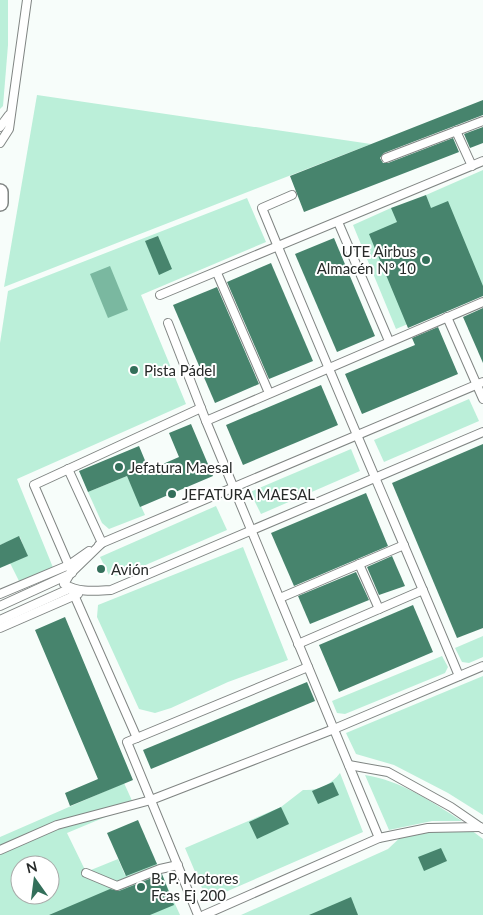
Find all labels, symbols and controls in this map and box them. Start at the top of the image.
place label: UTE Airbus Almacén Nº 10 [317,242,416,277]
marker: UTE Airbus Almacén Nº 10 [420,254,432,266]
place label: Pista Pádel [144,361,216,379]
marker: Pista Pádel [128,364,140,376]
place label: Jefatura Maesal [129,458,232,476]
marker: Jefatura Maesal [113,461,125,473]
place label: JEFATURA MAESAL [182,485,315,503]
marker: JEFATURA MAESAL [166,488,178,500]
place label: Avión [111,560,149,578]
marker: Avión [95,563,107,575]
north arrow [10,855,60,905]
text: N [24,857,39,876]
place label: B. P. Motores Fcas Ej 200 [151,869,238,904]
marker: B. P. Motores Fcas Ej 200 [135,881,147,893]

